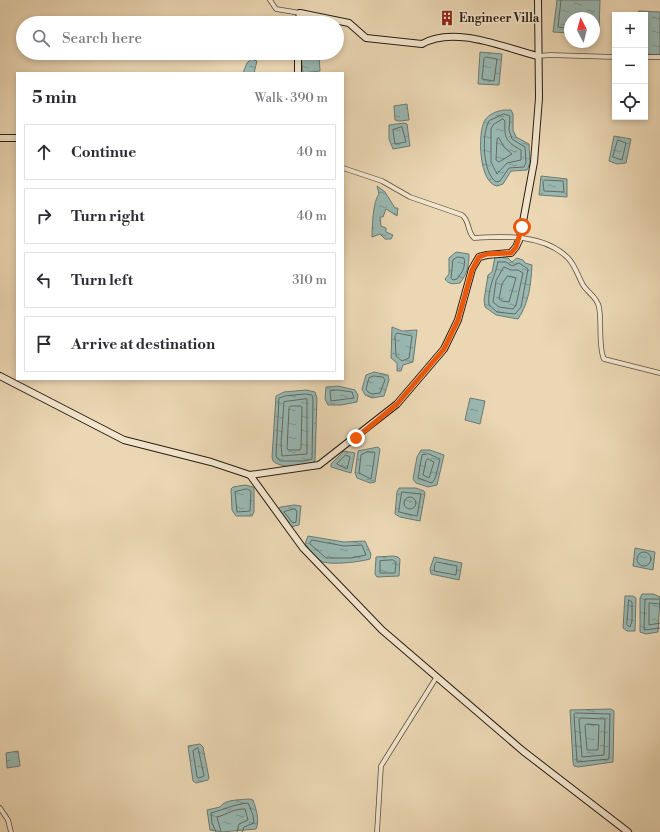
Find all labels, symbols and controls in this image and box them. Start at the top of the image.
building icon: Engineer Villa [438,9,456,27]
place label: Engineer Villa [459,11,540,26]
north arrow [564,12,600,48]
map controls [612,12,648,120]
button: + [612,12,648,48]
search box [16,16,344,60]
icon: search [30,27,52,49]
text: Search here [62,29,142,48]
button: − [612,48,648,84]
button: locate [612,84,648,120]
text: 5 min [32,87,77,109]
text: Walk · 390 m [255,90,328,106]
icon: ahead [33,141,55,163]
text: Continue [71,143,136,162]
text: 40 m [297,144,327,160]
icon: right [33,205,55,227]
text: Turn right [71,207,145,226]
text: 40 m [297,208,327,224]
route start [513,218,531,236]
icon: left [33,269,55,291]
text: Turn left [71,271,133,290]
text: 310 m [292,272,327,288]
icon: arrive [33,333,55,355]
text: Arrive at destination [71,335,215,354]
route end [347,429,365,447]

